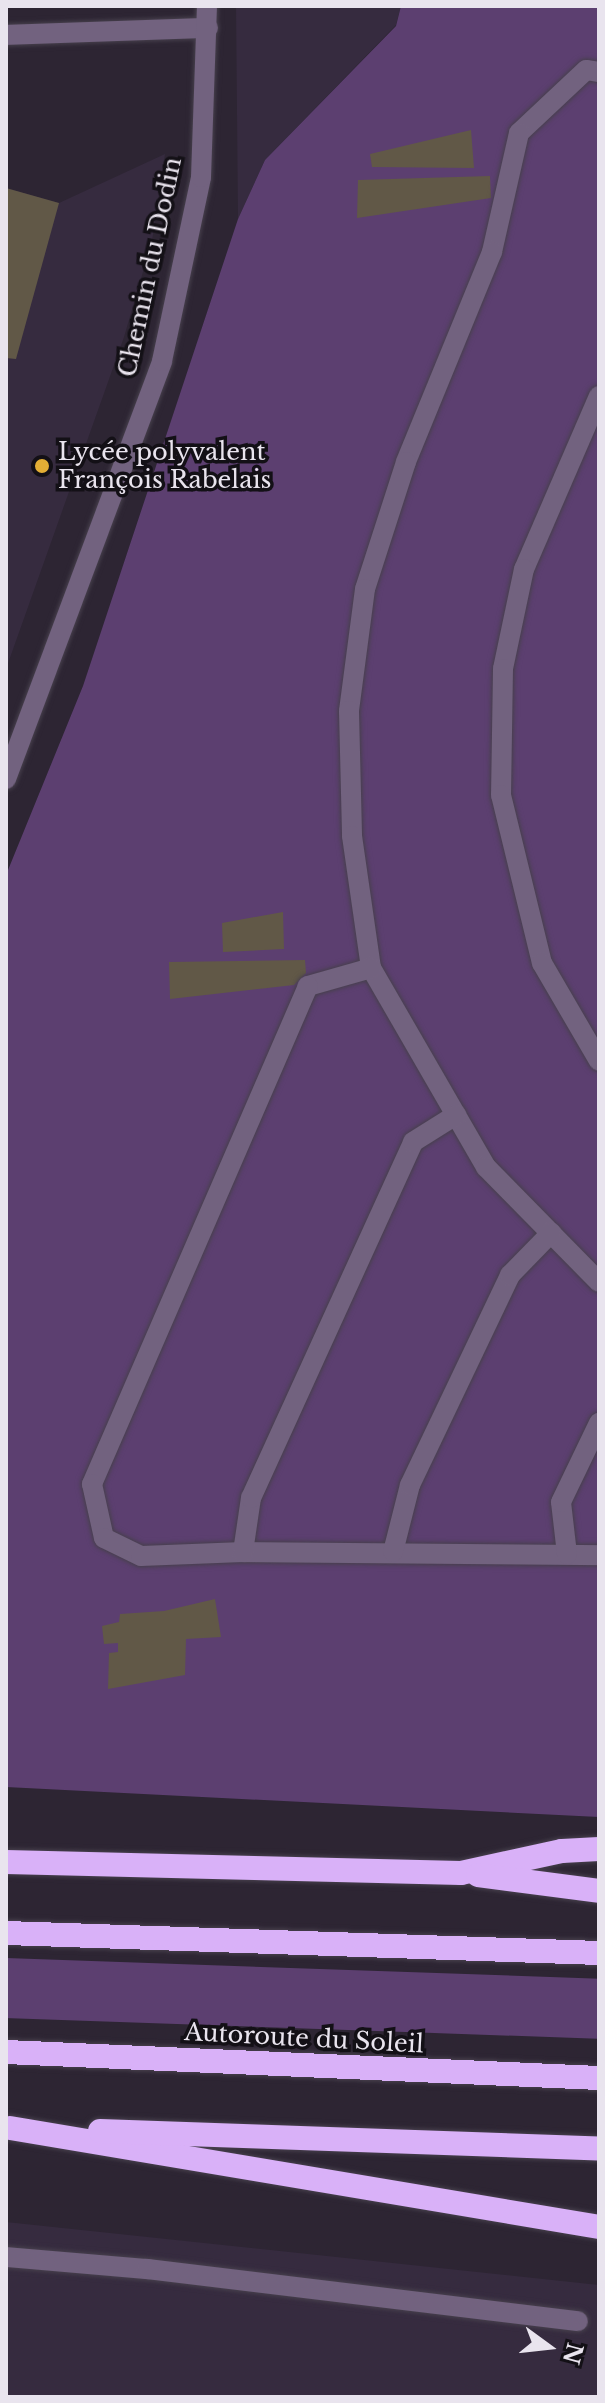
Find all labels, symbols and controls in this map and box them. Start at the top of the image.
street label: Chemin du Dodin [113,155,187,379]
place label: Lycée polyvalent François Rabelais [58,438,272,494]
marker: Lycée polyvalent François Rabelais [33,457,51,475]
street label: Autoroute du Soleil [184,2017,424,2059]
north arrow [509,2307,589,2387]
text: N [557,2340,588,2367]

